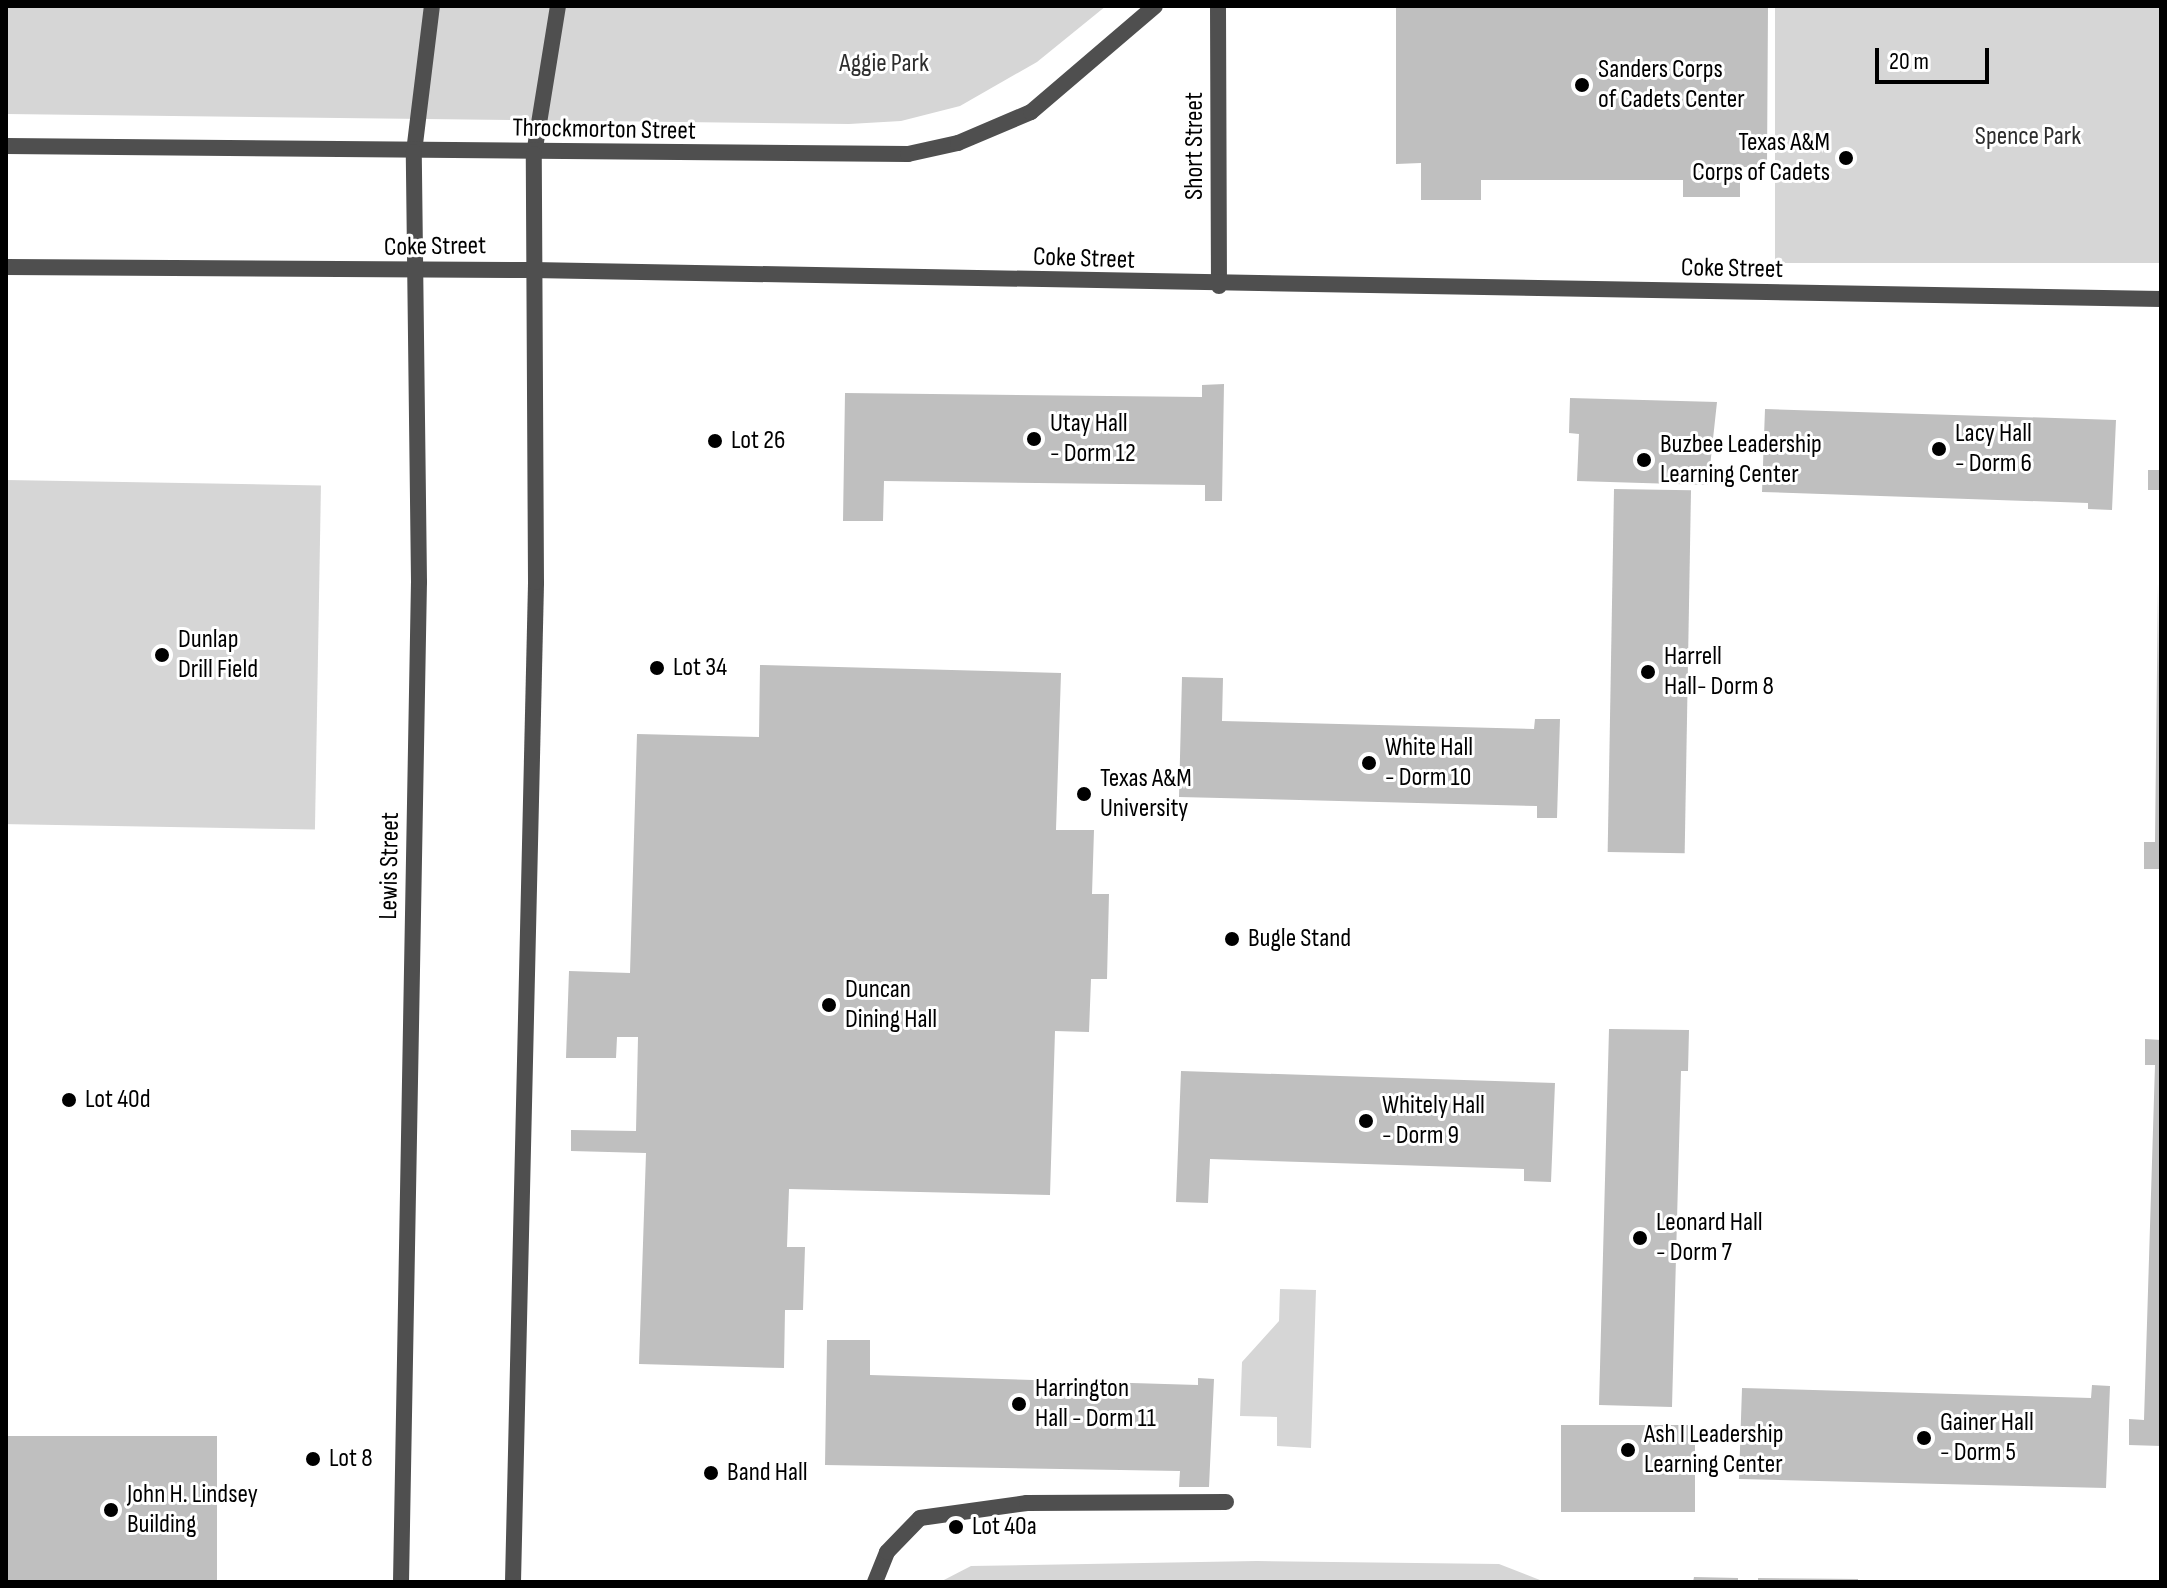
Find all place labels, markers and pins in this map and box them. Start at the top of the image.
place label: Sanders Corps of Cadets Center [1598,54,1745,116]
marker: Sanders Corps of Cadets Center [1573,76,1591,94]
place label: Texas A&M Corps of Cadets [1692,127,1830,188]
marker: Texas A&M Corps of Cadets [1837,149,1855,167]
place label: Utay Hall - Dorm 12 [1050,408,1136,470]
place label: Lacy Hall - Dorm 6 [1955,418,2032,480]
place label: Lot 26 [731,425,785,457]
place label: Buzbee Leadership Learning Center [1660,429,1822,490]
marker: Utay Hall - Dorm 12 [1025,430,1043,448]
marker: Lot 26 [706,432,724,450]
marker: Lacy Hall - Dorm 6 [1930,440,1948,458]
marker: Buzbee Leadership Learning Center [1635,451,1653,469]
place label: Dunlap Drill Field [178,624,258,686]
place label: Harrell Hall- Dorm 8 [1664,641,1774,702]
marker: Dunlap Drill Field [153,646,171,664]
place label: Lot 34 [673,652,727,684]
marker: Lot 34 [648,659,666,677]
marker: Harrell Hall- Dorm 8 [1639,663,1657,681]
place label: White Hall - Dorm 10 [1385,732,1473,794]
marker: White Hall - Dorm 10 [1360,754,1378,772]
place label: Texas A&M University [1100,763,1192,824]
marker: Texas A&M University [1075,785,1093,803]
place label: Bugle Stand [1248,923,1351,955]
marker: Bugle Stand [1223,930,1241,948]
place label: Duncan Dining Hall [845,974,937,1036]
marker: Duncan Dining Hall [820,996,838,1014]
place label: Lot 40d [85,1084,150,1116]
place label: Whitely Hall - Dorm 9 [1382,1090,1485,1152]
marker: Lot 40d [60,1091,78,1109]
marker: Whitely Hall - Dorm 9 [1357,1112,1375,1130]
place label: Leonard Hall - Dorm 7 [1656,1207,1763,1268]
marker: Leonard Hall - Dorm 7 [1631,1229,1649,1247]
place label: Harrington Hall - Dorm 11 [1035,1373,1156,1434]
marker: Harrington Hall - Dorm 11 [1010,1395,1028,1413]
place label: Gainer Hall - Dorm 5 [1940,1407,2034,1468]
place label: Ash I Leadership Learning Center [1644,1419,1783,1480]
marker: Gainer Hall - Dorm 5 [1915,1429,1933,1447]
marker: Ash I Leadership Learning Center [1619,1441,1637,1459]
place label: Lot 8 [329,1443,373,1475]
marker: Lot 8 [304,1450,322,1468]
place label: Band Hall [727,1457,808,1489]
marker: Band Hall [702,1464,720,1482]
place label: John H. Lindsey Building [127,1479,258,1540]
marker: John H. Lindsey Building [102,1501,120,1519]
place label: Lot 40a [972,1511,1037,1543]
marker: Lot 40a [947,1518,965,1536]

